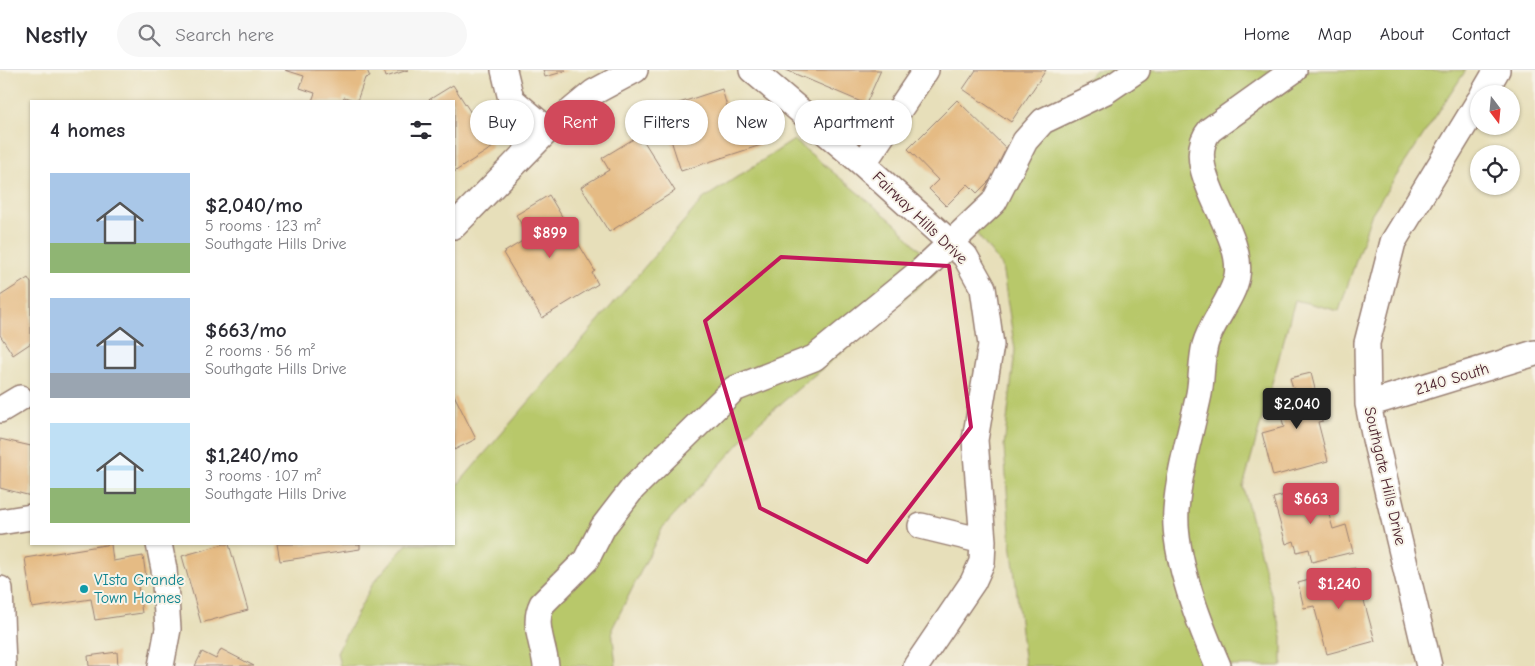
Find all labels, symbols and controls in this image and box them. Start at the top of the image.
search box [117,12,467,57]
text: Nestly [25,21,87,49]
icon: search [135,21,163,49]
text: Search here [175,24,274,46]
text: Home [1243,24,1290,45]
text: Map [1318,24,1352,45]
text: About [1380,24,1424,45]
text: Contact [1452,24,1510,45]
north arrow [1470,85,1520,135]
map controls [1470,85,1520,195]
chip: Buy [470,100,534,145]
chip: Rent [544,100,615,145]
chip: Filters [625,100,708,145]
chip: New [718,100,785,145]
chip: Apartment [795,100,912,145]
icon: filters [407,116,435,144]
text: 4 homes [50,118,125,142]
button: locate [1470,145,1520,195]
street label: Fairway Hills Drive [869,168,971,268]
icon: home [90,193,150,253]
text: $2,040/mo [205,193,303,217]
pin: $899 [520,216,580,259]
text: 5 rooms · 123 m² [205,217,321,235]
text: $899 [533,224,567,242]
text: Southgate Hills Drive [205,235,346,253]
icon: home [90,318,150,378]
text: $663/mo [205,318,287,342]
text: 2 rooms · 56 m² [205,342,315,360]
street label: 2140 South [1413,359,1491,399]
text: Southgate Hills Drive [205,360,346,378]
pin: $2,040 [1256,388,1338,430]
text: $2,040 [1274,395,1320,413]
street label: Southgate Hills Drive [1360,405,1410,547]
icon: home [90,443,150,503]
text: $1,240/mo [205,443,298,467]
text: 3 rooms · 107 m² [205,467,321,485]
pin: $663 [1281,482,1341,525]
text: Southgate Hills Drive [205,485,346,503]
text: $663 [1294,490,1328,508]
pin: $1,240 [1298,568,1380,610]
place label: VIsta Grande Town Homes [94,571,184,607]
text: $1,240 [1317,575,1361,593]
marker: VIsta Grande Town Homes [78,583,90,595]

